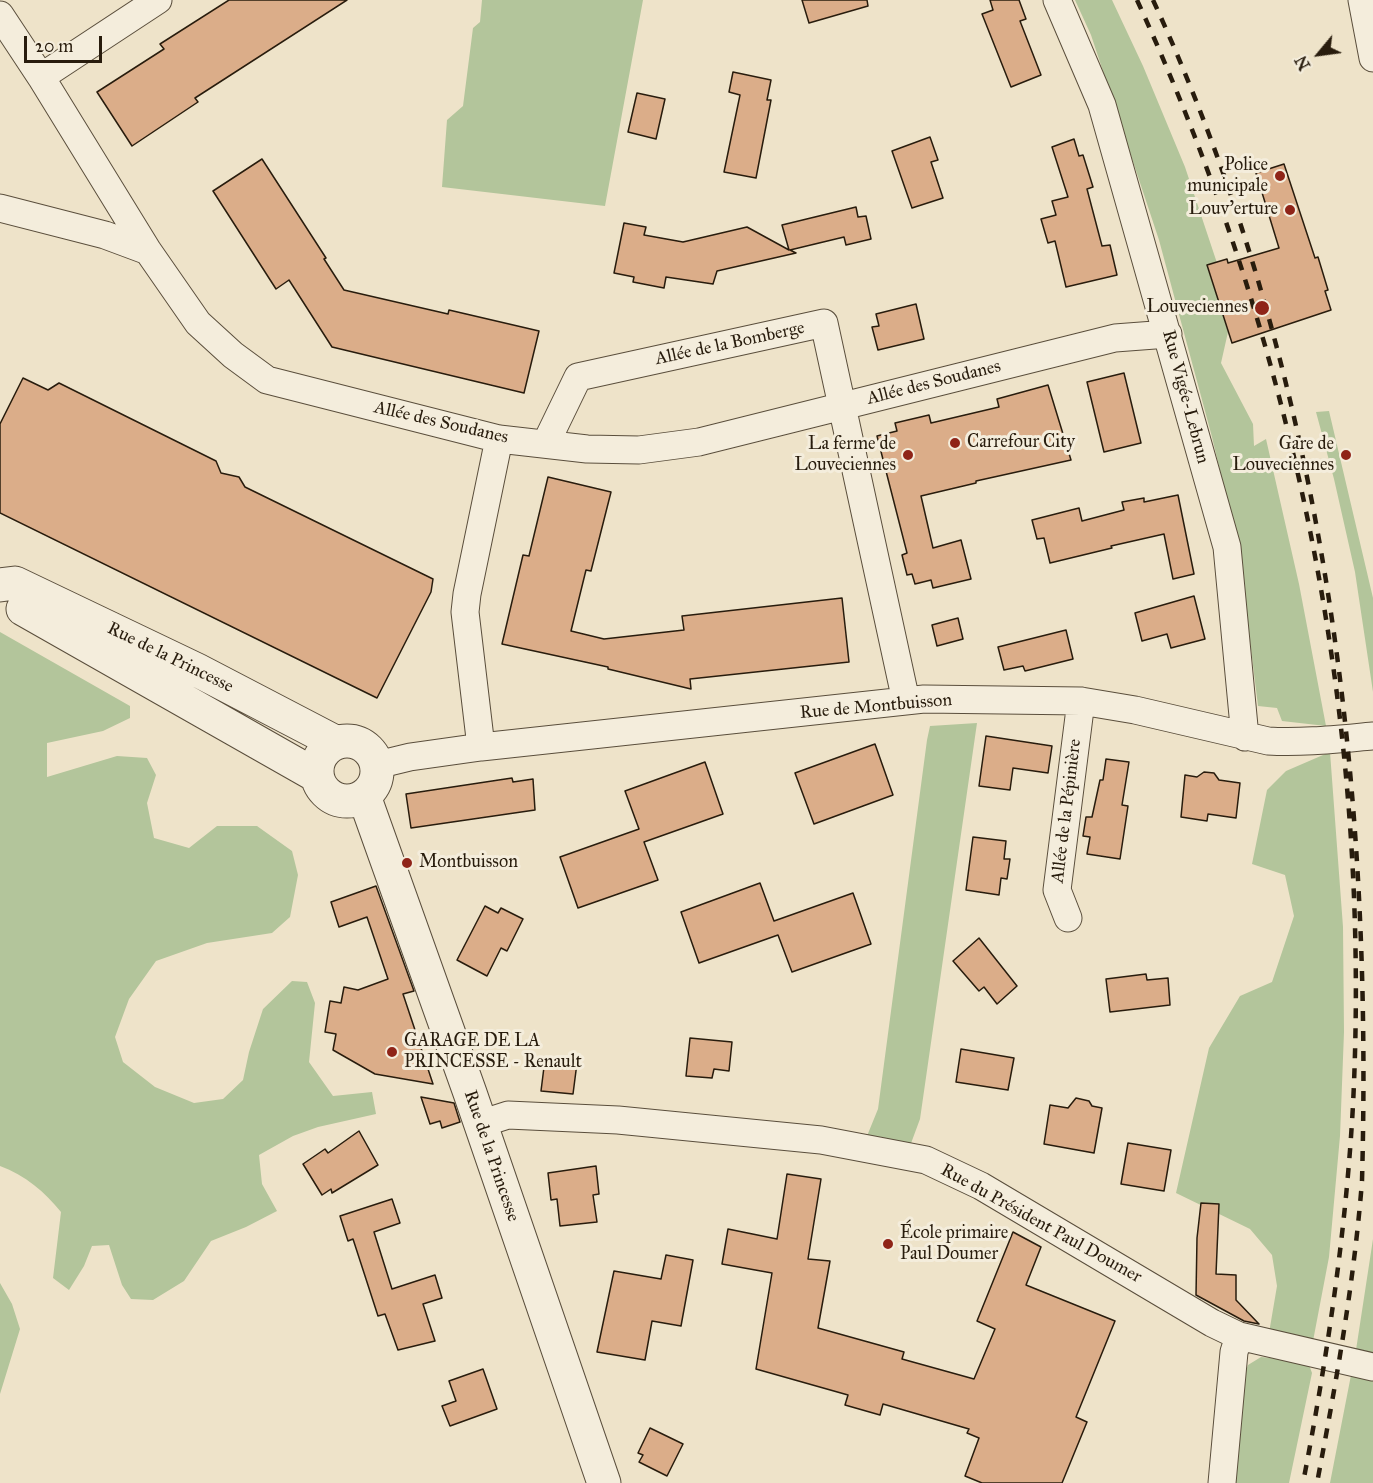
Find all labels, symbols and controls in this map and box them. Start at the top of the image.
scale bar [27,24,105,62]
north arrow [1289,24,1349,84]
text: 20 m [35,35,73,57]
text: N [1291,52,1314,74]
place label: Police municipale [1187,155,1268,198]
marker: Police municipale [1273,169,1287,183]
place label: Louv'erture [1188,199,1278,221]
marker: Louv'erture [1283,203,1297,217]
place label: Louveciennes [1147,297,1248,319]
marker: Louveciennes [1253,299,1271,317]
street label: Allée de la Bomberge [653,318,807,370]
street label: Rue Vigée-Lebrun [1157,328,1213,466]
street label: Allée des Soudanes [865,356,1003,410]
street label: Allée des Soudanes [372,397,510,449]
place label: Carrefour City [967,432,1075,454]
place label: La ferme de Louveciennes [795,434,896,476]
place label: Gare de Louveciennes [1233,434,1334,476]
marker: Carrefour City [948,436,962,450]
marker: La ferme de Louveciennes [901,448,915,462]
marker: Gare de Louveciennes [1339,448,1353,462]
street label: Rue de la Princesse [103,618,237,698]
street label: Rue de Montbuisson [799,690,953,724]
street label: Allée de la Pépinière [1047,738,1087,884]
place label: Montbuisson [419,852,518,874]
marker: Montbuisson [400,856,414,870]
place label: GARAGE DE LA PRINCESSE - Renault [404,1031,582,1074]
marker: GARAGE DE LA PRINCESSE - Renault [385,1045,399,1059]
street label: Rue de la Princesse [458,1087,524,1225]
street label: Rue du Président Paul Doumer [937,1160,1145,1288]
place label: École primaire Paul Doumer [900,1223,1008,1266]
marker: École primaire Paul Doumer [881,1237,895,1251]

